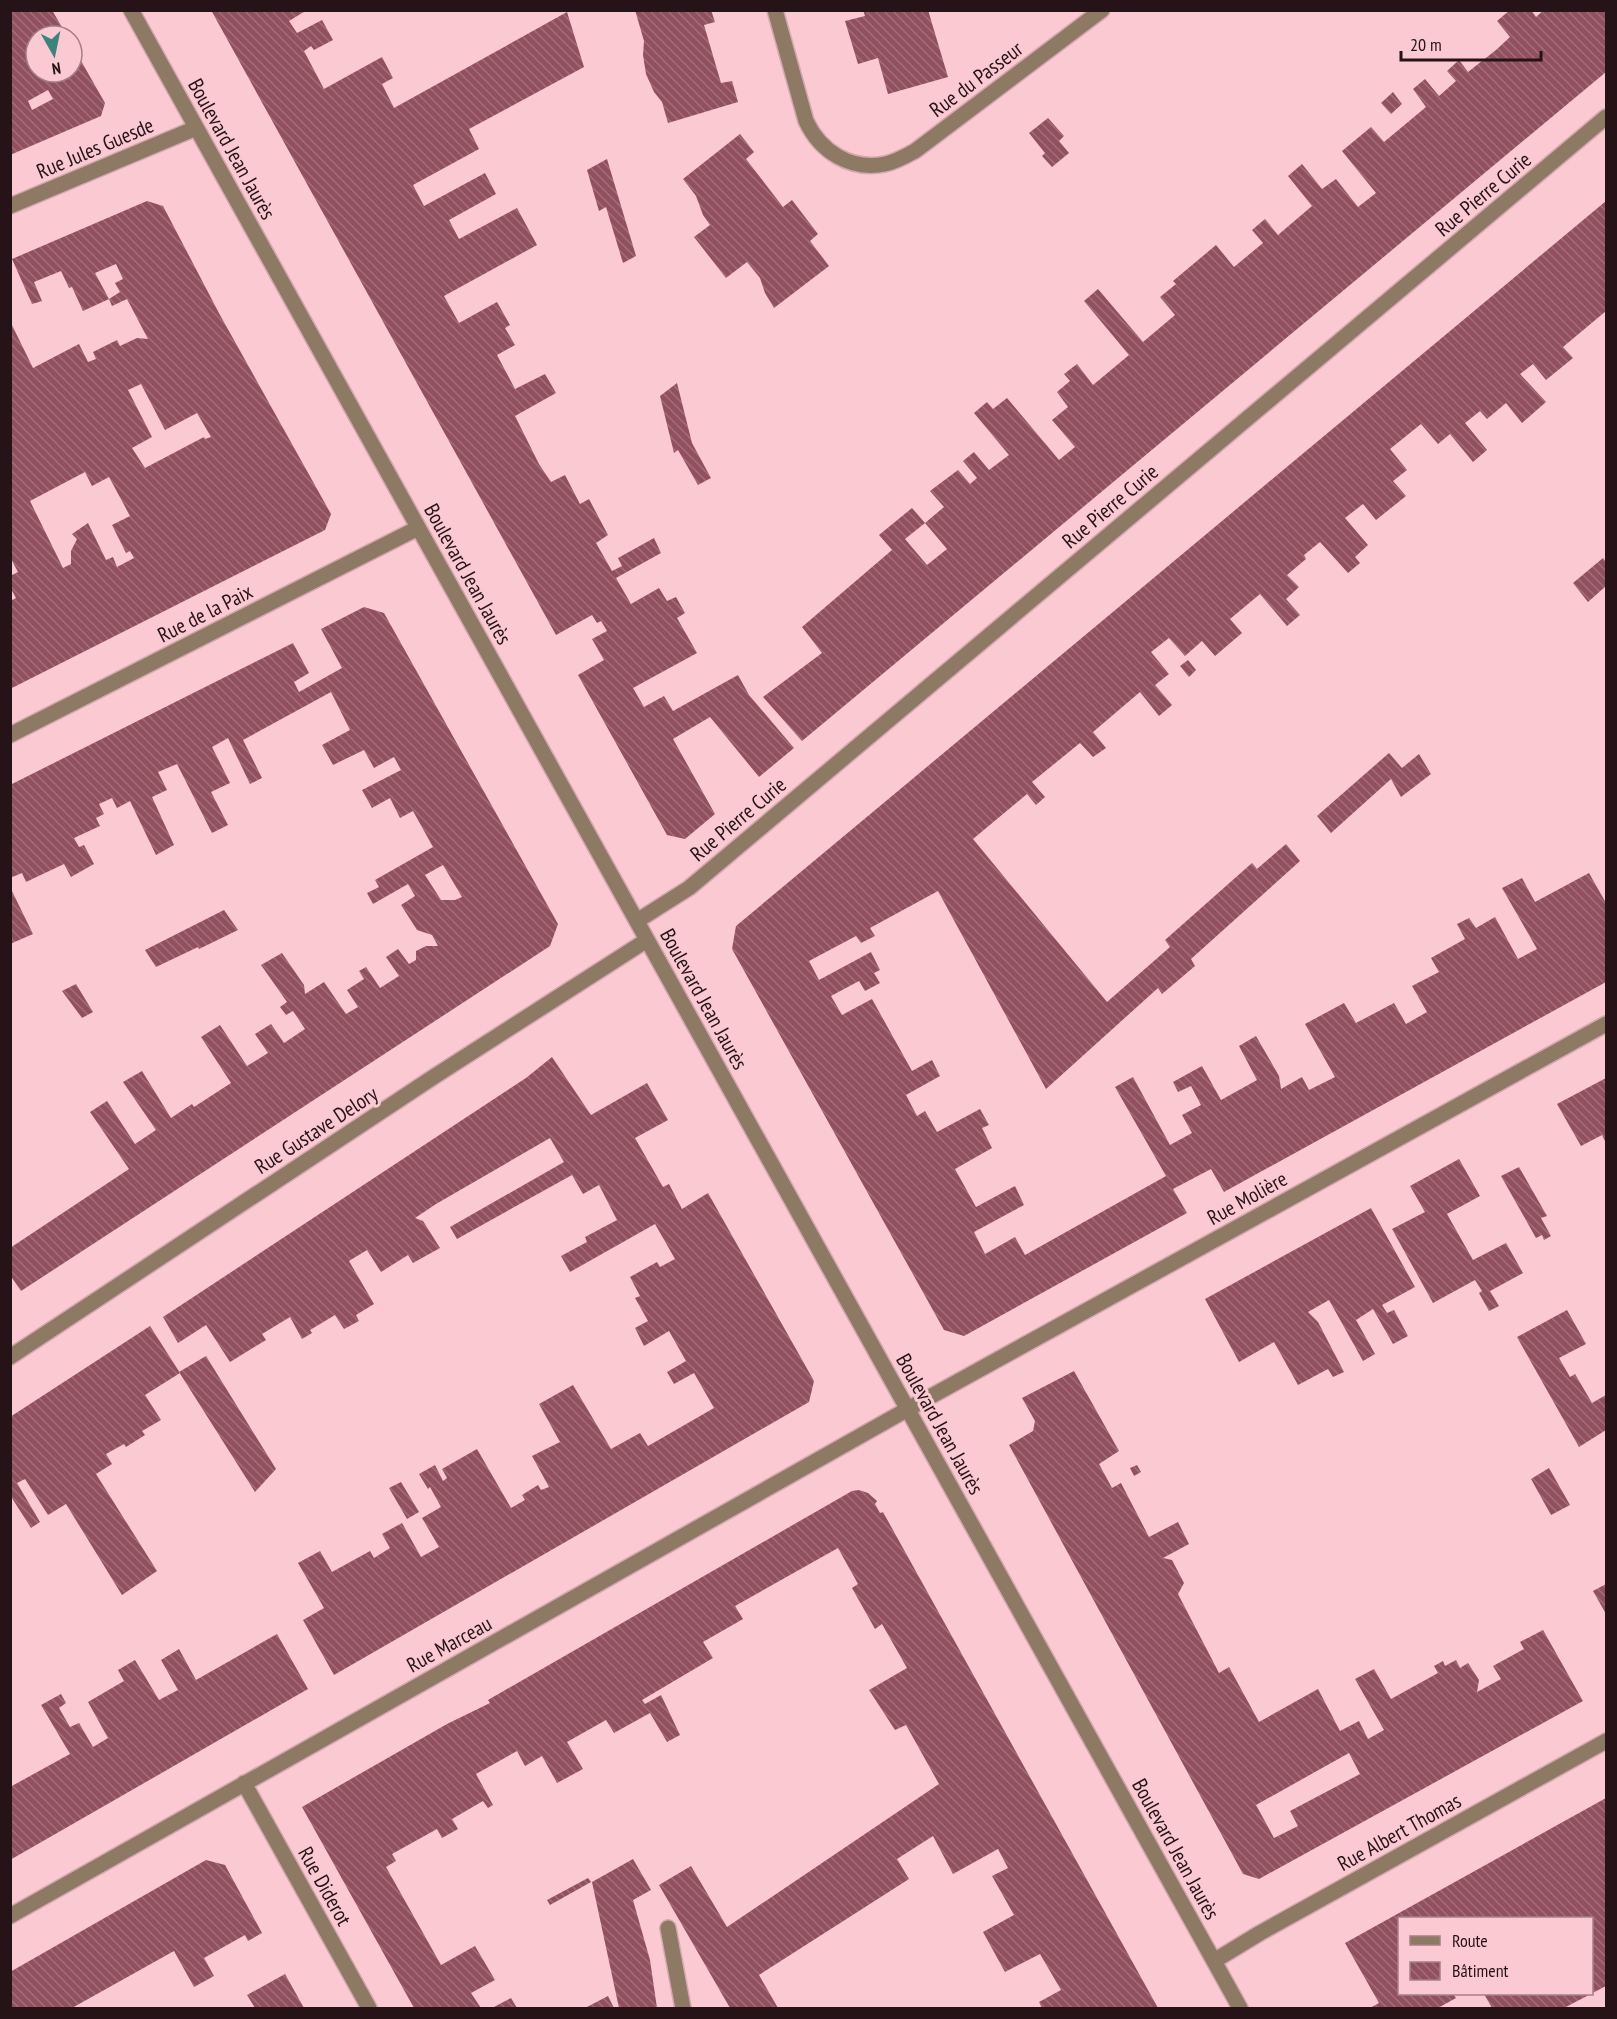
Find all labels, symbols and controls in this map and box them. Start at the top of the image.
north arrow [24,24,84,84]
scale bar [1401,24,1540,62]
text: 20 m [1410,33,1442,56]
street label: Rue du Passeur [924,35,1028,123]
text: N [51,58,62,79]
street label: Boulevard Jean Jaurès [182,74,282,224]
street label: Rue Jules Guesde [32,111,158,185]
street label: Rue Pierre Curie [1429,146,1537,242]
street label: Rue Pierre Curie [1056,458,1164,554]
street label: Boulevard Jean Jaurès [418,499,518,649]
street label: Rue de la Paix [153,577,257,648]
street label: Rue Pierre Curie [684,771,792,867]
street label: Boulevard Jean Jaurès [654,924,754,1074]
street label: Rue Gustave Delory [249,1080,383,1180]
street label: Rue Molière [1202,1165,1292,1231]
street label: Boulevard Jean Jaurès [890,1349,990,1499]
street label: Rue Marceau [402,1610,496,1678]
street label: Boulevard Jean Jaurès [1126,1774,1226,1924]
street label: Rue Albert Thomas [1332,1787,1466,1877]
street label: Rue Diderot [292,1842,358,1930]
legend [1398,1917,1593,1995]
text: Route [1452,1929,1488,1952]
text: Bâtiment [1452,1959,1509,1982]

